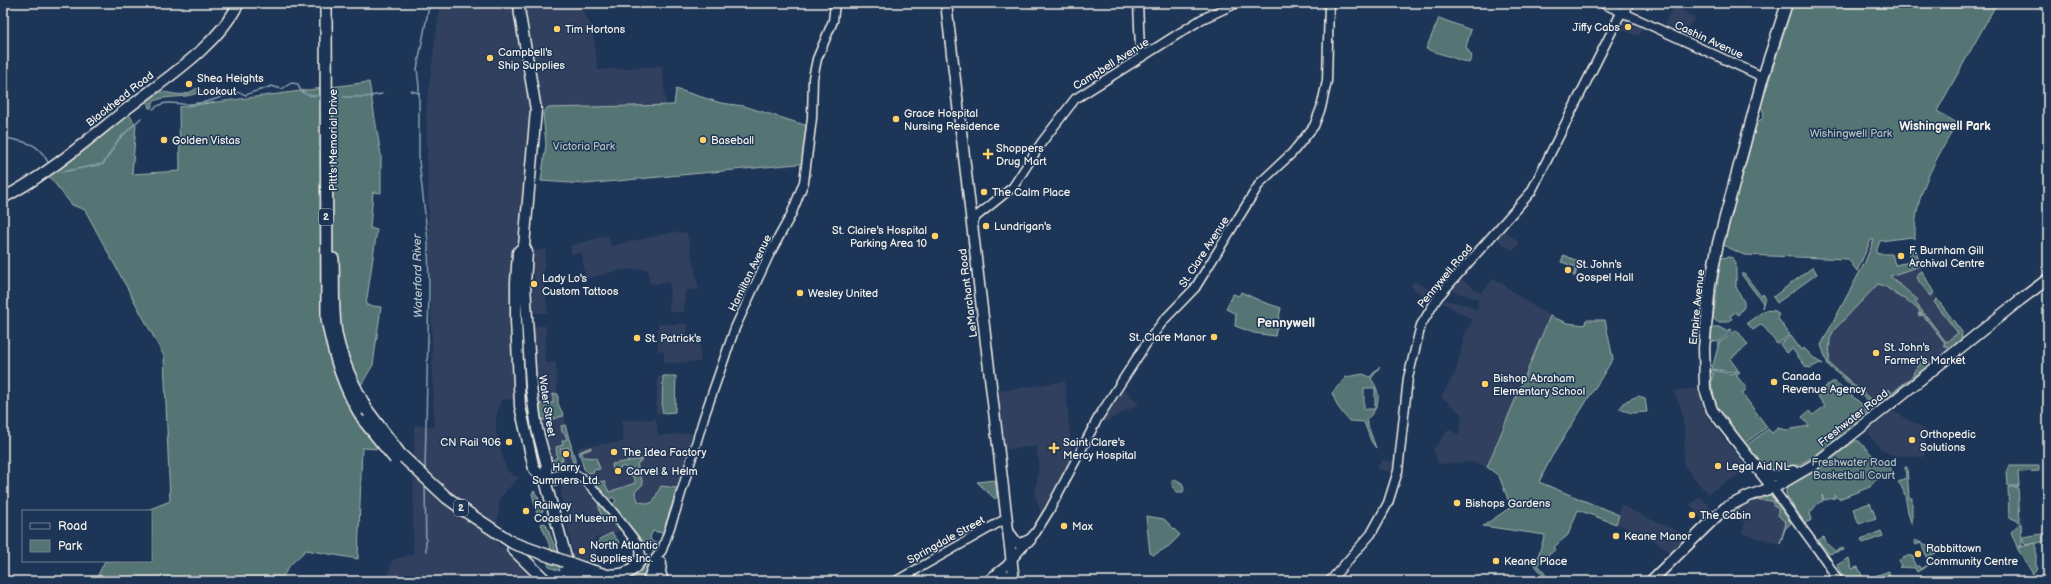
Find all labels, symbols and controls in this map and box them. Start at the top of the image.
street label: Cashin Avenue [1673,18,1746,62]
place label: Jiffy Cabs [1573,21,1621,34]
marker: Jiffy Cabs [1623,22,1633,32]
place label: Tim Hortons [565,23,626,36]
marker: Tim Hortons [552,24,562,34]
street label: Campbell Avenue [1071,35,1152,93]
place label: Campbell's Ship Supplies [498,46,566,72]
marker: Campbell's Ship Supplies [485,53,495,63]
street label: Blackhead Road [84,69,156,129]
place label: Shea Heights Lookout [197,72,264,98]
marker: Shea Heights Lookout [184,79,194,89]
street label: Pitt's Memorial Drive [327,89,340,191]
place label: Grace Hospital Nursing Residence [904,107,1000,133]
marker: Grace Hospital Nursing Residence [891,114,901,124]
district label: Wishingwell Park [1899,119,1991,134]
park label: Wishingwell Park [1810,127,1893,140]
place label: Golden Vistas [172,134,241,147]
place label: Baseball [711,134,754,147]
marker: Golden Vistas [159,135,169,145]
marker: Baseball [698,135,708,145]
park label: Victoria Park [553,140,616,153]
place label: Shoppers Drug Mart [996,142,1047,168]
marker: Shoppers Drug Mart [983,149,993,159]
place label: The Calm Place [992,186,1071,199]
marker: The Calm Place [979,187,989,197]
road number: 2 [319,209,333,225]
street label: St. Clare Avenue [1176,214,1232,290]
place label: Lundrigan's [994,220,1052,233]
marker: Lundrigan's [981,221,991,231]
place label: St. Claire's Hospital Parking Area 10 [832,224,928,250]
marker: St. Claire's Hospital Parking Area 10 [930,231,940,241]
water label: Waterford River [410,232,426,318]
street label: Hamilton Avenue [726,232,774,314]
street label: Pennywell Road [1415,242,1475,310]
place label: F. Burnham Gill Archival Centre [1909,244,1985,270]
street label: LeMarchant Road [956,248,980,338]
marker: F. Burnham Gill Archival Centre [1896,251,1906,261]
place label: St. John's Gospel Hall [1576,258,1633,284]
marker: St. John's Gospel Hall [1563,265,1573,275]
street label: Empire Avenue [1687,268,1707,345]
place label: Lady Lo's Custom Tattoos [542,272,619,298]
marker: Lady Lo's Custom Tattoos [529,279,539,289]
place label: Wesley United [808,287,878,300]
marker: Wesley United [795,288,805,298]
district label: Pennywell [1257,315,1315,331]
place label: St. Clare Manor [1129,331,1207,344]
place label: St. Patrick's [645,332,702,345]
marker: St. Clare Manor [1209,332,1219,342]
marker: St. Patrick's [632,333,642,343]
place label: St. John's Farmer's Market [1884,341,1966,367]
marker: St. John's Farmer's Market [1871,348,1881,358]
place label: Canada Revenue Agency [1782,370,1866,396]
place label: Bishop Abraham Elementary School [1493,372,1585,398]
street label: Water Street [536,374,558,438]
marker: Canada Revenue Agency [1769,377,1779,387]
marker: Bishop Abraham Elementary School [1480,379,1490,389]
street label: Freshwater Road [1816,387,1890,449]
place label: Orthopedic Solutions [1920,428,1976,454]
marker: Orthopedic Solutions [1907,435,1917,445]
place label: CN Rail 906 [440,436,501,449]
place label: Saint Clare's Mercy Hospital [1063,436,1136,462]
marker: CN Rail 906 [504,437,514,447]
marker: Saint Clare's Mercy Hospital [1048,442,1060,454]
place label: The Idea Factory [622,446,706,459]
marker: The Idea Factory [609,447,619,457]
marker: Harry Summers Ltd. [561,449,571,459]
park label: Freshwater Road Basketball Court [1812,456,1896,482]
place label: Legal Aid NL [1726,460,1790,473]
place label: Harry Summers Ltd. [532,461,600,487]
marker: Legal Aid NL [1713,461,1723,471]
place label: Carvel & Helm [626,465,698,478]
marker: Carvel & Helm [613,466,623,476]
place label: Bishops Gardens [1465,497,1551,510]
marker: Bishops Gardens [1452,498,1462,508]
place label: Railway Coastal Museum [534,499,617,525]
road number: 2 [454,500,468,516]
marker: Railway Coastal Museum [521,506,531,516]
place label: The Cabin [1700,509,1751,522]
legend [22,510,152,562]
marker: The Cabin [1687,510,1697,520]
street label: Springdale Street [905,513,988,567]
text: Road [58,519,87,534]
place label: Max [1072,520,1093,533]
marker: Max [1059,521,1069,531]
place label: Keane Manor [1624,530,1693,543]
marker: Keane Manor [1611,531,1621,541]
text: Park [58,539,82,554]
place label: North Atlantic Supplies Inc. [590,539,658,565]
place label: Rabbittown Community Centre [1926,542,2018,568]
marker: North Atlantic Supplies Inc. [577,546,587,556]
marker: Rabbittown Community Centre [1913,549,1923,559]
place label: Keane Place [1504,555,1568,568]
marker: Keane Place [1491,556,1501,566]

